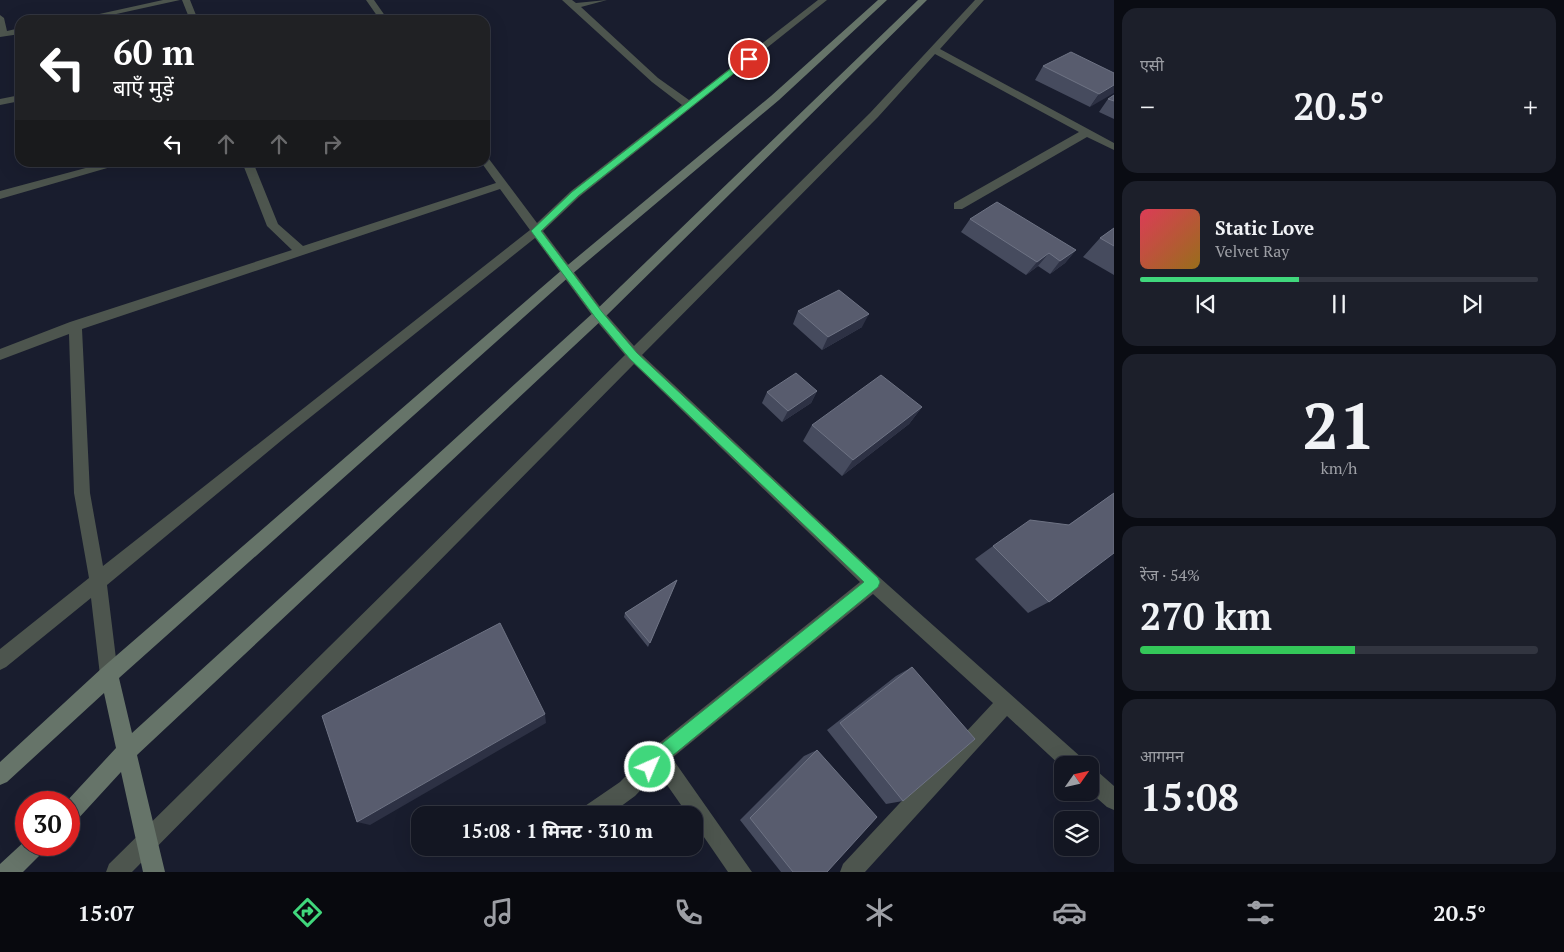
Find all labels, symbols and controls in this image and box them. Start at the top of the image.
text: 60 m [113,29,194,75]
icon: left [30,35,95,100]
pin [728,38,770,80]
icon: arrive [735,45,763,73]
text: एसी [1140,54,1164,76]
text: बाएँ मुड़ें [113,73,174,102]
text: 20.5° [1293,81,1385,131]
text: − [1140,88,1155,125]
text: + [1523,88,1538,125]
icon: left [159,130,187,158]
icon: ahead [212,130,240,158]
icon: ahead [265,130,293,158]
icon: right [318,130,346,158]
text: Static Love [1215,215,1314,240]
text: Velvet Ray [1215,240,1289,262]
icon: previous [1192,290,1220,318]
icon: pause [1325,290,1353,318]
icon: next [1458,290,1486,318]
text: 21 [1302,381,1376,468]
text: km/h [1321,457,1357,479]
text: रेंज · 54% [1140,564,1200,586]
text: 270 km [1140,591,1272,641]
position arrow [623,740,675,792]
text: आगमन [1140,745,1184,767]
north arrow [1054,756,1099,801]
map controls [1054,756,1099,856]
text: 15:08 [1140,772,1239,822]
speed limit sign: 30 [15,791,80,856]
button: layers [1054,811,1099,856]
text: 15:08 · 1 मिनट · 310 m [461,818,653,843]
icon: directions [290,895,325,930]
icon: music [481,895,516,930]
icon: phone [671,895,706,930]
icon: climate [862,895,897,930]
icon: car [1052,895,1087,930]
icon: filters [1243,895,1278,930]
text: 15:07 [78,898,135,927]
text: 20.5° [1433,898,1486,927]

